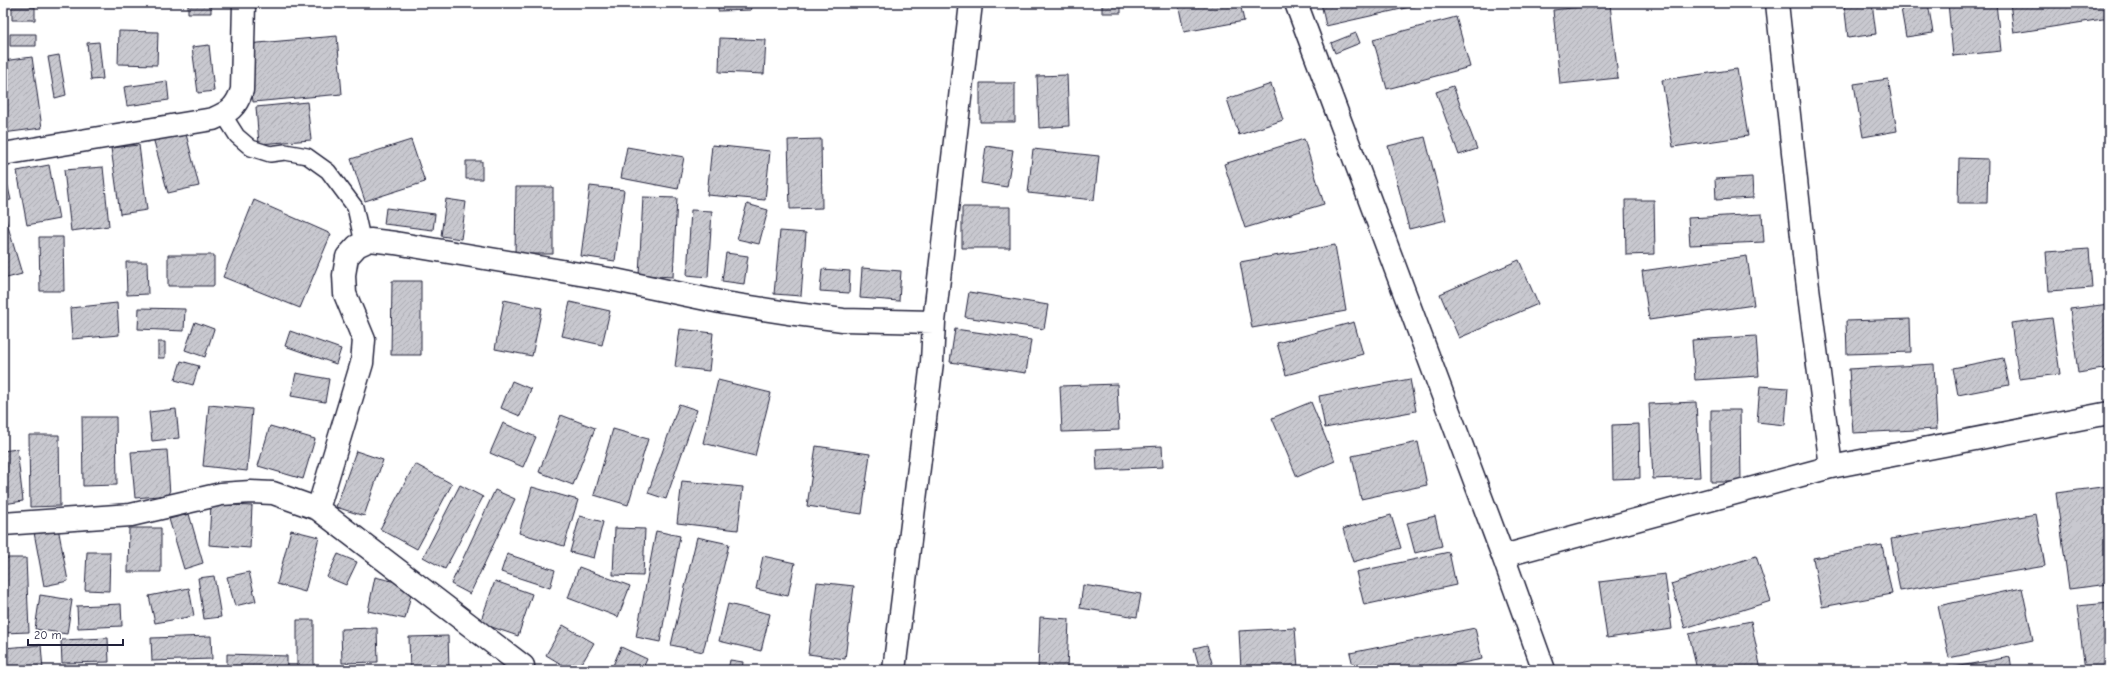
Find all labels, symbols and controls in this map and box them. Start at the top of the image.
scale bar [28,621,123,647]
text: 20 m [34,628,62,642]

